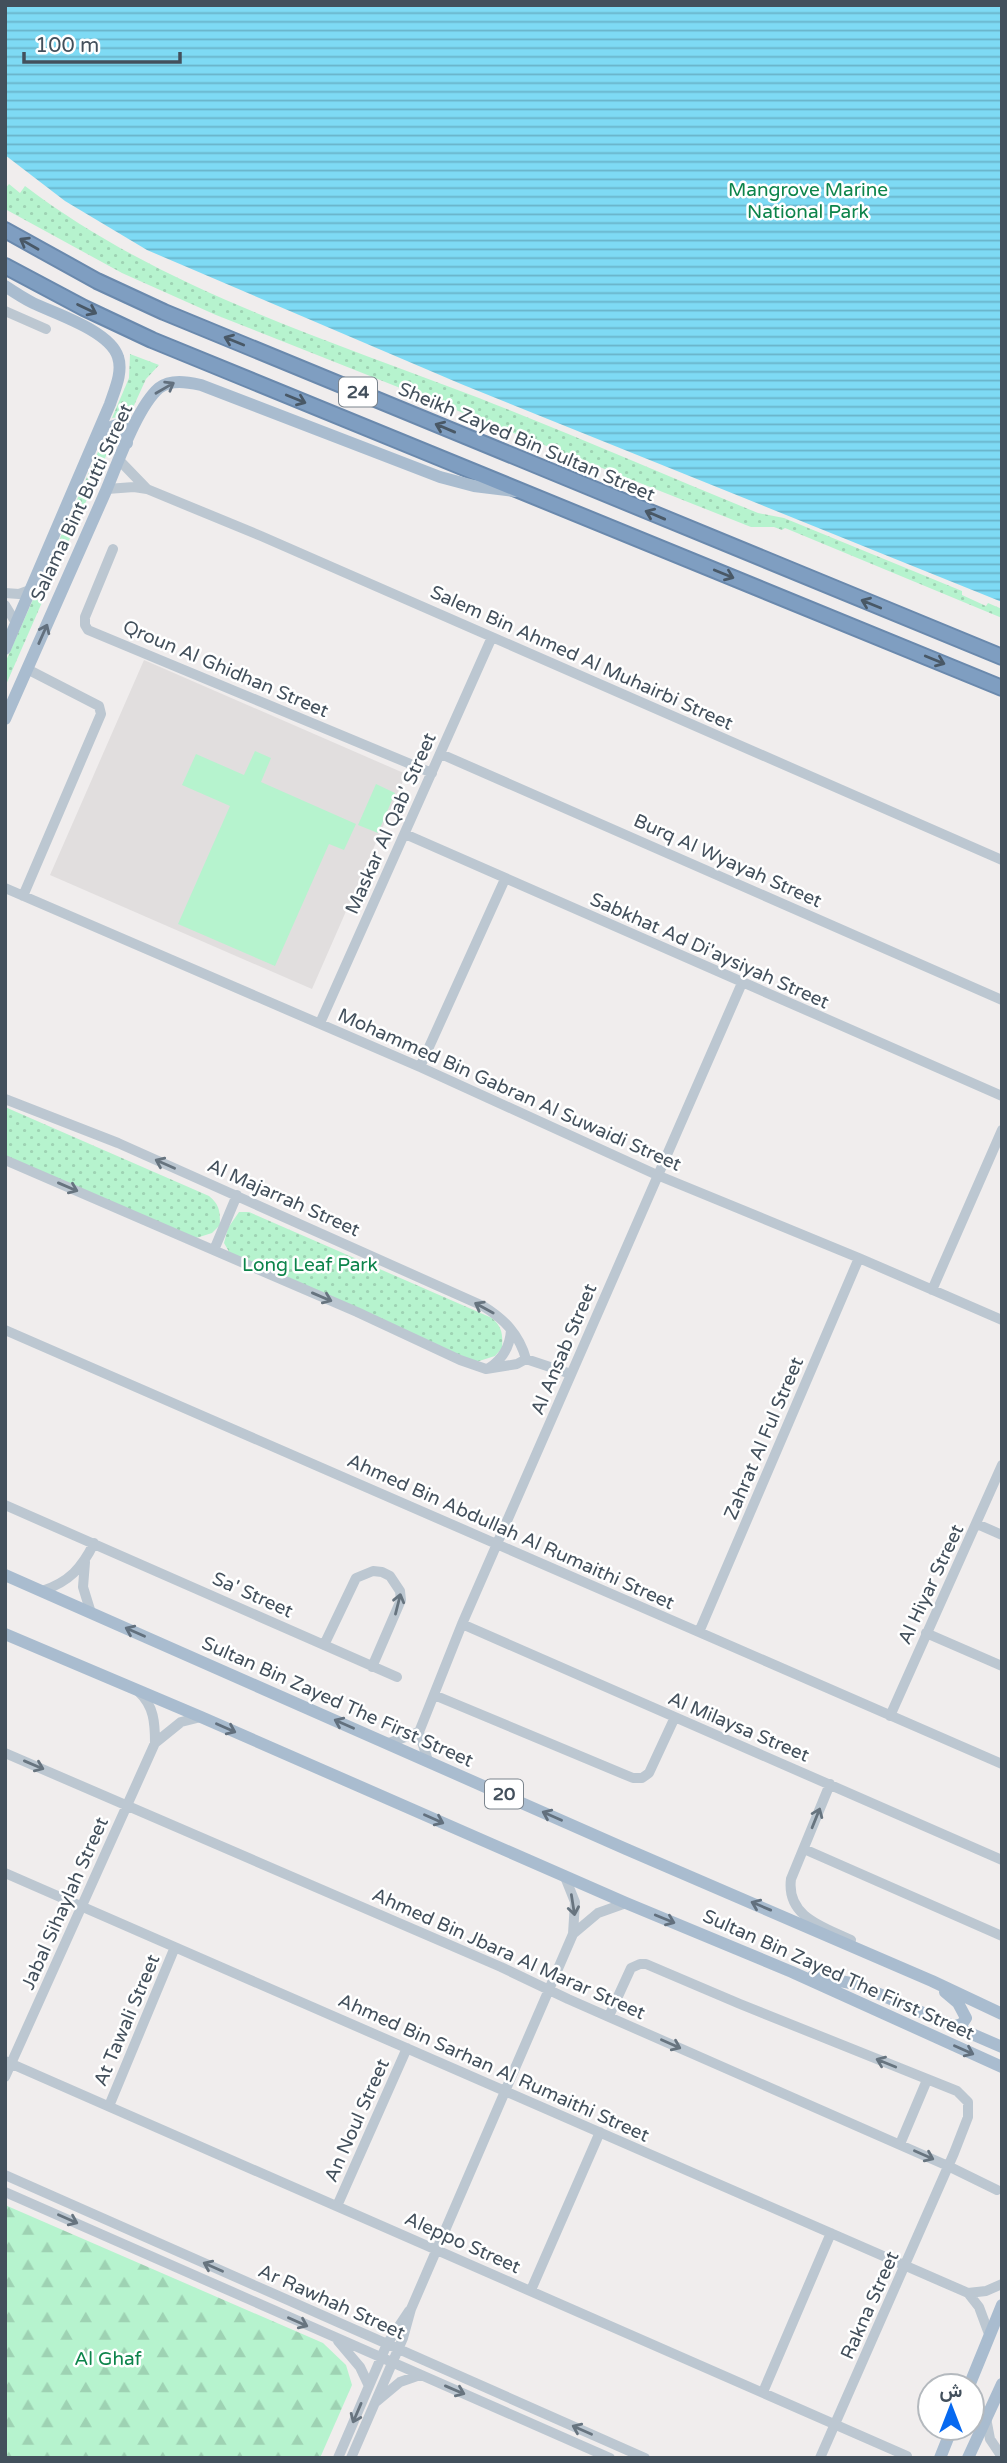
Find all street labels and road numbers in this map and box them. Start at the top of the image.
road number: 24 [339,378,377,406]
street label: Sheikh Zayed Bin Sultan Street [395,378,658,506]
street label: Salama Bint Butti Street [26,400,137,605]
street label: Salem Bin Ahmed Al Muhairbi Street [427,581,736,735]
street label: Qroun Al Ghidhan Street [119,616,332,722]
street label: Maskar Al Qab' Street [341,729,441,917]
street label: Burq Al Wyayah Street [630,809,825,912]
street label: Sabkhat Ad Di'aysiyah Street [587,888,832,1014]
street label: Mohammed Bin Gabran Al Suwaidi Street [335,1004,685,1176]
street label: Al Majarrah Street [204,1154,363,1241]
street label: Al Ansab Street [526,1280,601,1418]
street label: Zahrat Al Ful Street [720,1354,808,1523]
street label: Ahmed Bin Abdullah Al Rumaithi Street [344,1450,678,1614]
street label: Al Hiyar Street [893,1521,968,1648]
street label: Sa' Street [209,1567,296,1622]
street label: Sultan Bin Zayed The First Street [199,1632,477,1772]
street label: Al Milaysa Street [665,1687,812,1767]
road number: 20 [485,1779,523,1808]
street label: Jabal Sihaylah Street [17,1814,113,1993]
street label: Ahmed Bin Jbara Al Marar Street [369,1884,649,2024]
street label: Sultan Bin Zayed The First Street [700,1905,978,2045]
street label: At Tawali Street [89,1951,165,2089]
street label: Ahmed Bin Sarhan Al Rumaithi Street [335,1989,652,2147]
street label: An Noul Street [320,2055,394,2185]
street label: Aleppo Street [401,2208,524,2278]
street label: Rakna Street [836,2248,904,2363]
street label: Ar Rawhah Street [255,2260,408,2344]

